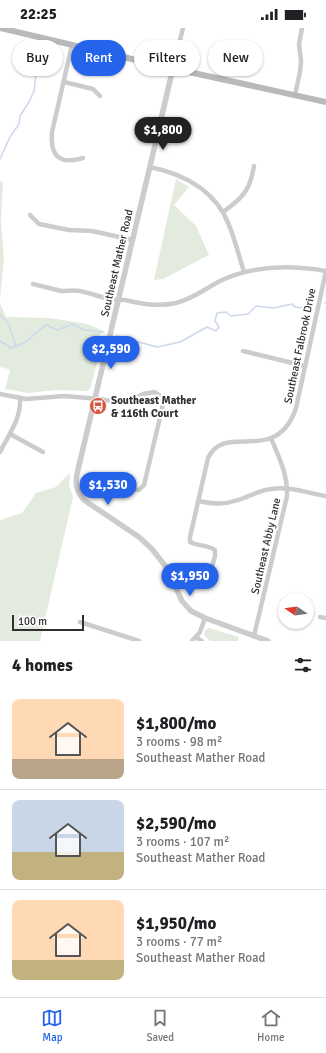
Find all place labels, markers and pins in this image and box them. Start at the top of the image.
pin: $1,800 [130,117,196,151]
pin: $2,590 [78,336,144,370]
place label: Southeast Mather & 116th Court [111,394,197,420]
bus stop icon: Southeast Mather & 116th Court [88,396,108,416]
pin: $1,530 [75,472,141,506]
pin: $1,950 [157,563,223,597]

